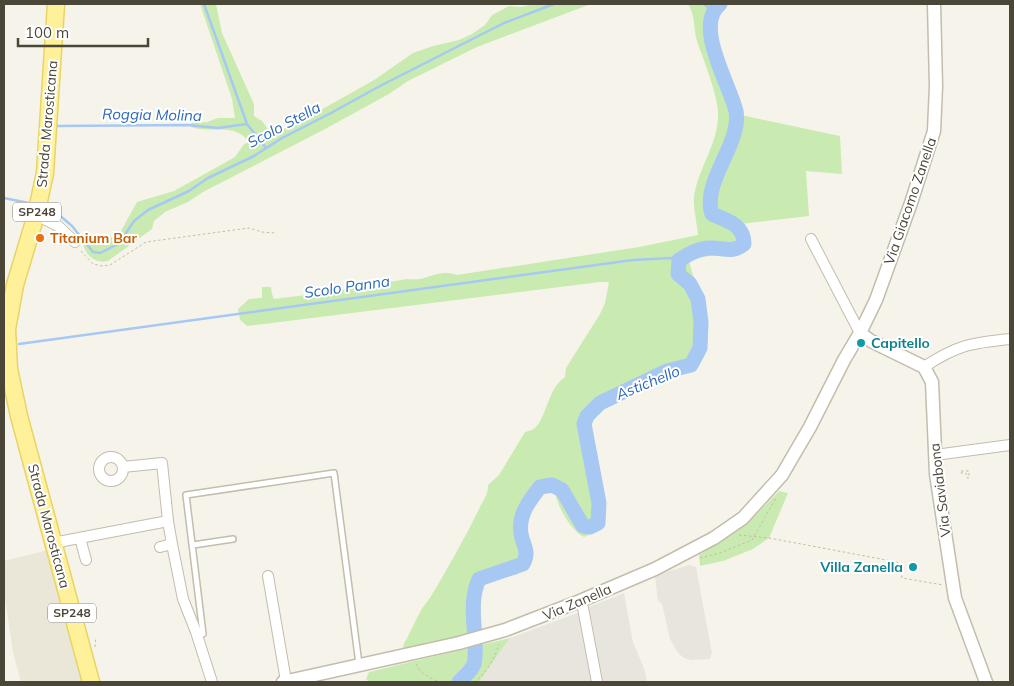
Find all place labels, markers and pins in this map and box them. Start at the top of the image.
place label: Titanium Bar [50,229,138,247]
marker: Titanium Bar [34,232,46,244]
place label: Capitello [871,334,930,352]
marker: Capitello [855,337,867,349]
place label: Villa Zanella [819,558,903,576]
marker: Villa Zanella [907,561,919,573]

